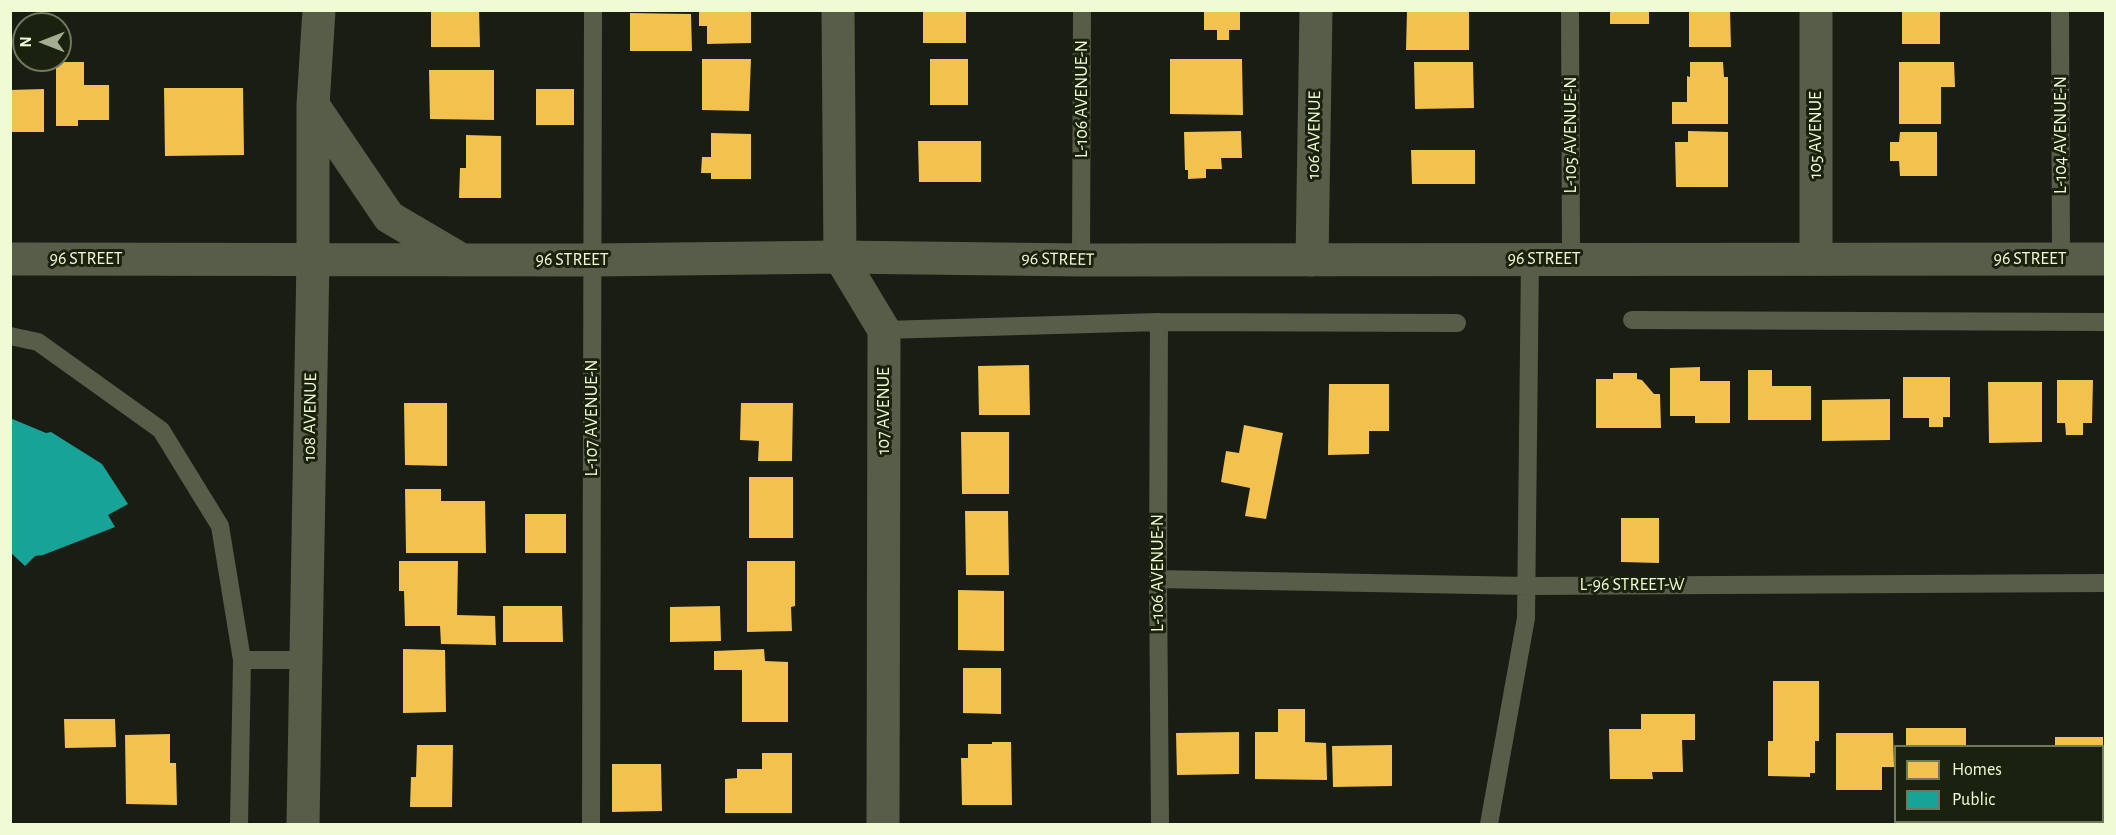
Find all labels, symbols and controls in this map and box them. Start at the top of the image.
north arrow [12,12,72,72]
text: N [18,36,34,48]
street label: L-106 AVENUE-N [1071,40,1093,158]
street label: L-104 AVENUE-N [2050,76,2072,194]
street label: L-105 AVENUE-N [1560,77,1582,193]
street label: 106 AVENUE [1302,91,1326,179]
street label: 105 AVENUE [1805,91,1827,179]
street label: 96 STREET [49,248,123,270]
street label: 96 STREET [1021,248,1095,270]
street label: 96 STREET [1507,248,1581,270]
street label: 96 STREET [1993,248,2067,270]
street label: 96 STREET [535,249,609,271]
street label: L-107 AVENUE-N [581,360,603,476]
street label: 107 AVENUE [873,367,895,455]
street label: 108 AVENUE [298,373,322,461]
street label: L-106 AVENUE-N [1147,514,1169,632]
street label: L-96 STREET-W [1580,574,1684,596]
legend [1894,745,2104,823]
text: Homes [1952,761,2002,779]
text: Public [1952,791,1995,809]

